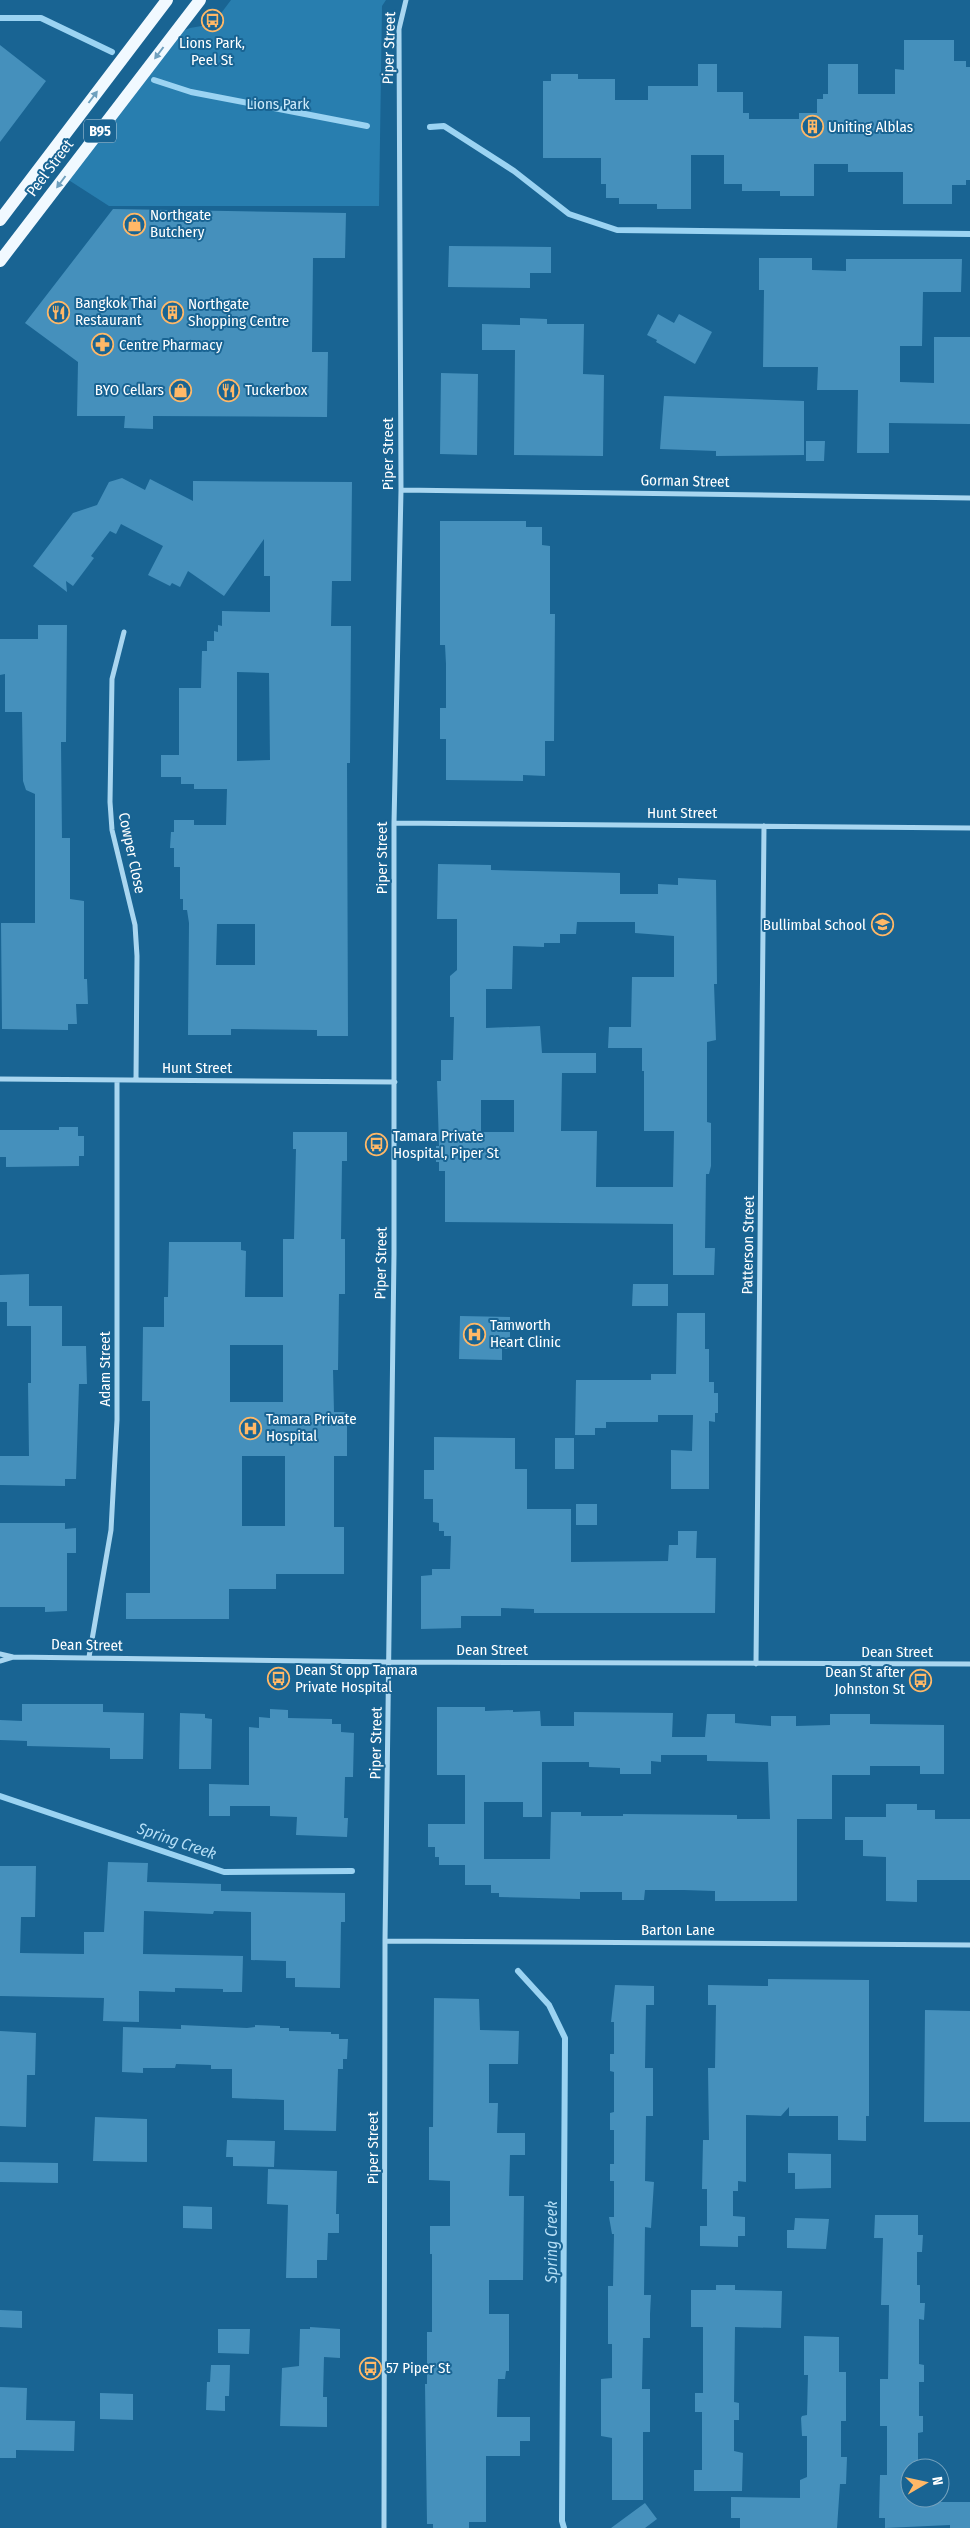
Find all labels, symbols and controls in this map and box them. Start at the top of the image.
bus stop icon: Lions Park, Peel St [200,8,224,32]
street label: Piper Street [379,11,399,85]
place label: Lions Park, Peel St [179,34,245,69]
one-way arrow [154,46,165,59]
one-way arrow [88,90,98,104]
park label: Lions Park [247,95,309,113]
building icon: Uniting Alblas [800,115,824,139]
place label: Uniting Alblas [828,118,913,136]
road number: B95 [84,120,116,142]
street label: Peel Street [23,136,77,200]
one-way arrow [55,175,66,188]
place label: Northgate Butchery [150,206,211,241]
shop icon: Northgate Butchery [122,212,146,236]
place label: Bangkok Thai Restaurant [75,294,157,329]
place label: Northgate Shopping Centre [188,295,289,330]
restaurant icon: Bangkok Thai Restaurant [47,300,71,324]
building icon: Northgate Shopping Centre [160,301,184,325]
pharmacy icon: Centre Pharmacy [91,333,115,357]
place label: Centre Pharmacy [119,336,223,354]
shop icon: BYO Cellars [168,378,192,402]
restaurant icon: Tuckerbox [217,378,241,402]
place label: BYO Cellars [95,381,164,399]
place label: Tuckerbox [245,381,308,399]
street label: Piper Street [379,418,397,490]
street label: Gorman Street [640,471,730,491]
street label: Hunt Street [647,804,717,822]
street label: Cowper Close [115,811,149,895]
street label: Piper Street [373,822,391,894]
school or university icon: Bullimbal School [870,913,894,937]
place label: Bullimbal School [763,916,866,934]
street label: Hunt Street [162,1059,232,1077]
place label: Tamara Private Hospital, Piper St [393,1127,499,1162]
bus stop icon: Tamara Private Hospital, Piper St [365,1133,389,1157]
street label: Patterson Street [738,1195,758,1295]
street label: Piper Street [371,1226,391,1299]
place label: Tamworth Heart Clinic [490,1316,561,1351]
hospital icon: Tamworth Heart Clinic [462,1322,486,1346]
street label: Adam Street [96,1331,114,1407]
place label: Tamara Private Hospital [266,1410,357,1445]
hospital icon: Tamara Private Hospital [238,1416,262,1440]
street label: Dean Street [51,1635,123,1655]
street label: Dean Street [456,1641,528,1659]
street label: Dean Street [861,1643,933,1661]
place label: Dean St opp Tamara Private Hospital [295,1661,418,1696]
place label: Dean St after Johnston St [825,1663,906,1698]
bus stop icon: Dean St opp Tamara Private Hospital [267,1667,291,1691]
bus stop icon: Dean St after Johnston St [909,1669,933,1693]
street label: Piper Street [366,1706,386,1779]
water label: Spring Creek [134,1818,219,1863]
street label: Barton Lane [641,1921,715,1939]
street label: Piper Street [364,2112,382,2184]
water label: Spring Creek [542,2201,561,2284]
bus stop icon: 57 Piper St [358,2356,382,2380]
place label: 57 Piper St [386,2359,450,2377]
north arrow [900,2458,950,2508]
text: N [928,2476,946,2487]

